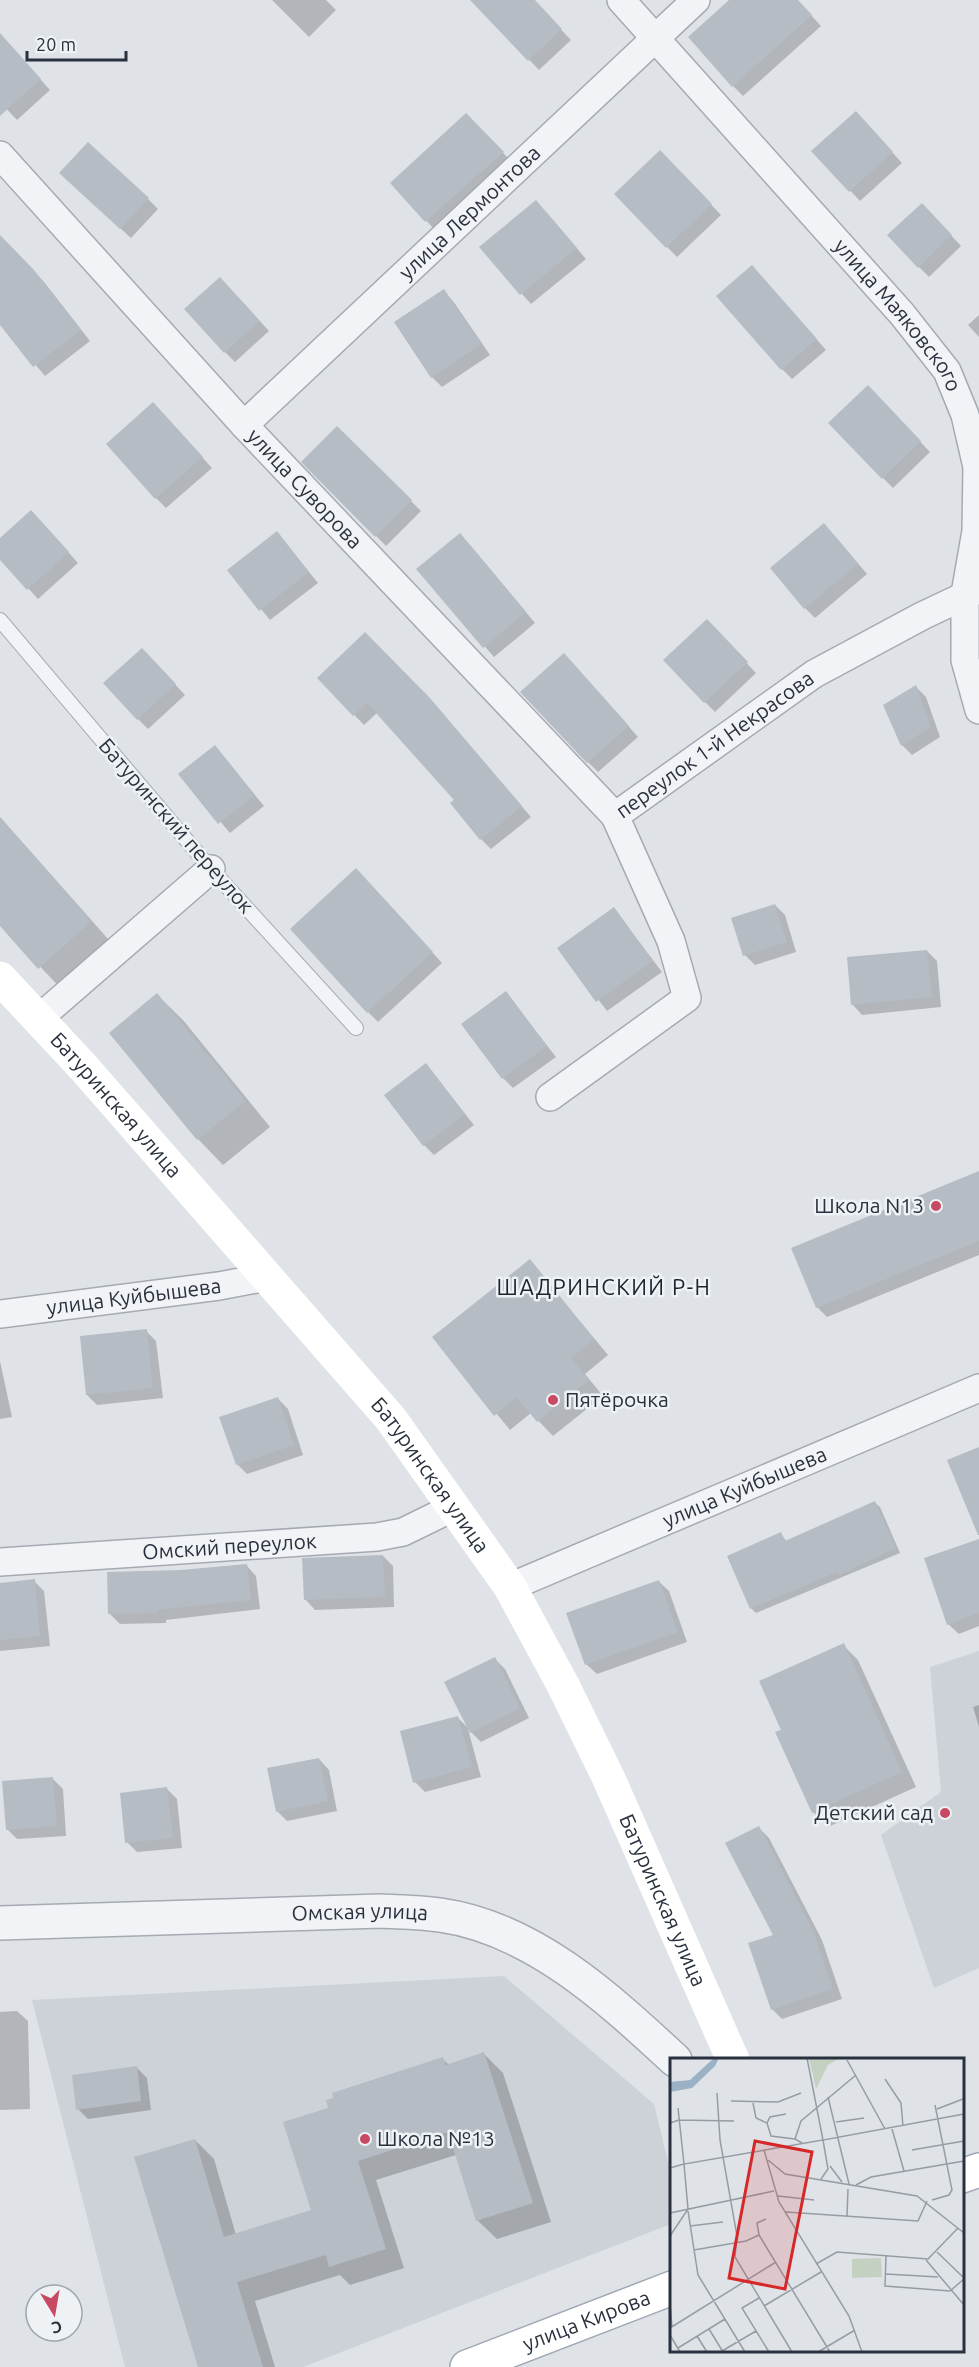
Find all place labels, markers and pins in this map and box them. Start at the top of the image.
place label: Школа N13 [814,1193,924,1217]
marker: Школа N13 [929,1199,943,1213]
place label: Пятёрочка [565,1387,669,1411]
marker: Пятёрочка [546,1393,560,1407]
place label: Детский сад [814,1800,933,1824]
marker: Детский сад [938,1806,952,1820]
place label: Школа №13 [377,2126,495,2150]
marker: Школа №13 [358,2132,372,2146]

